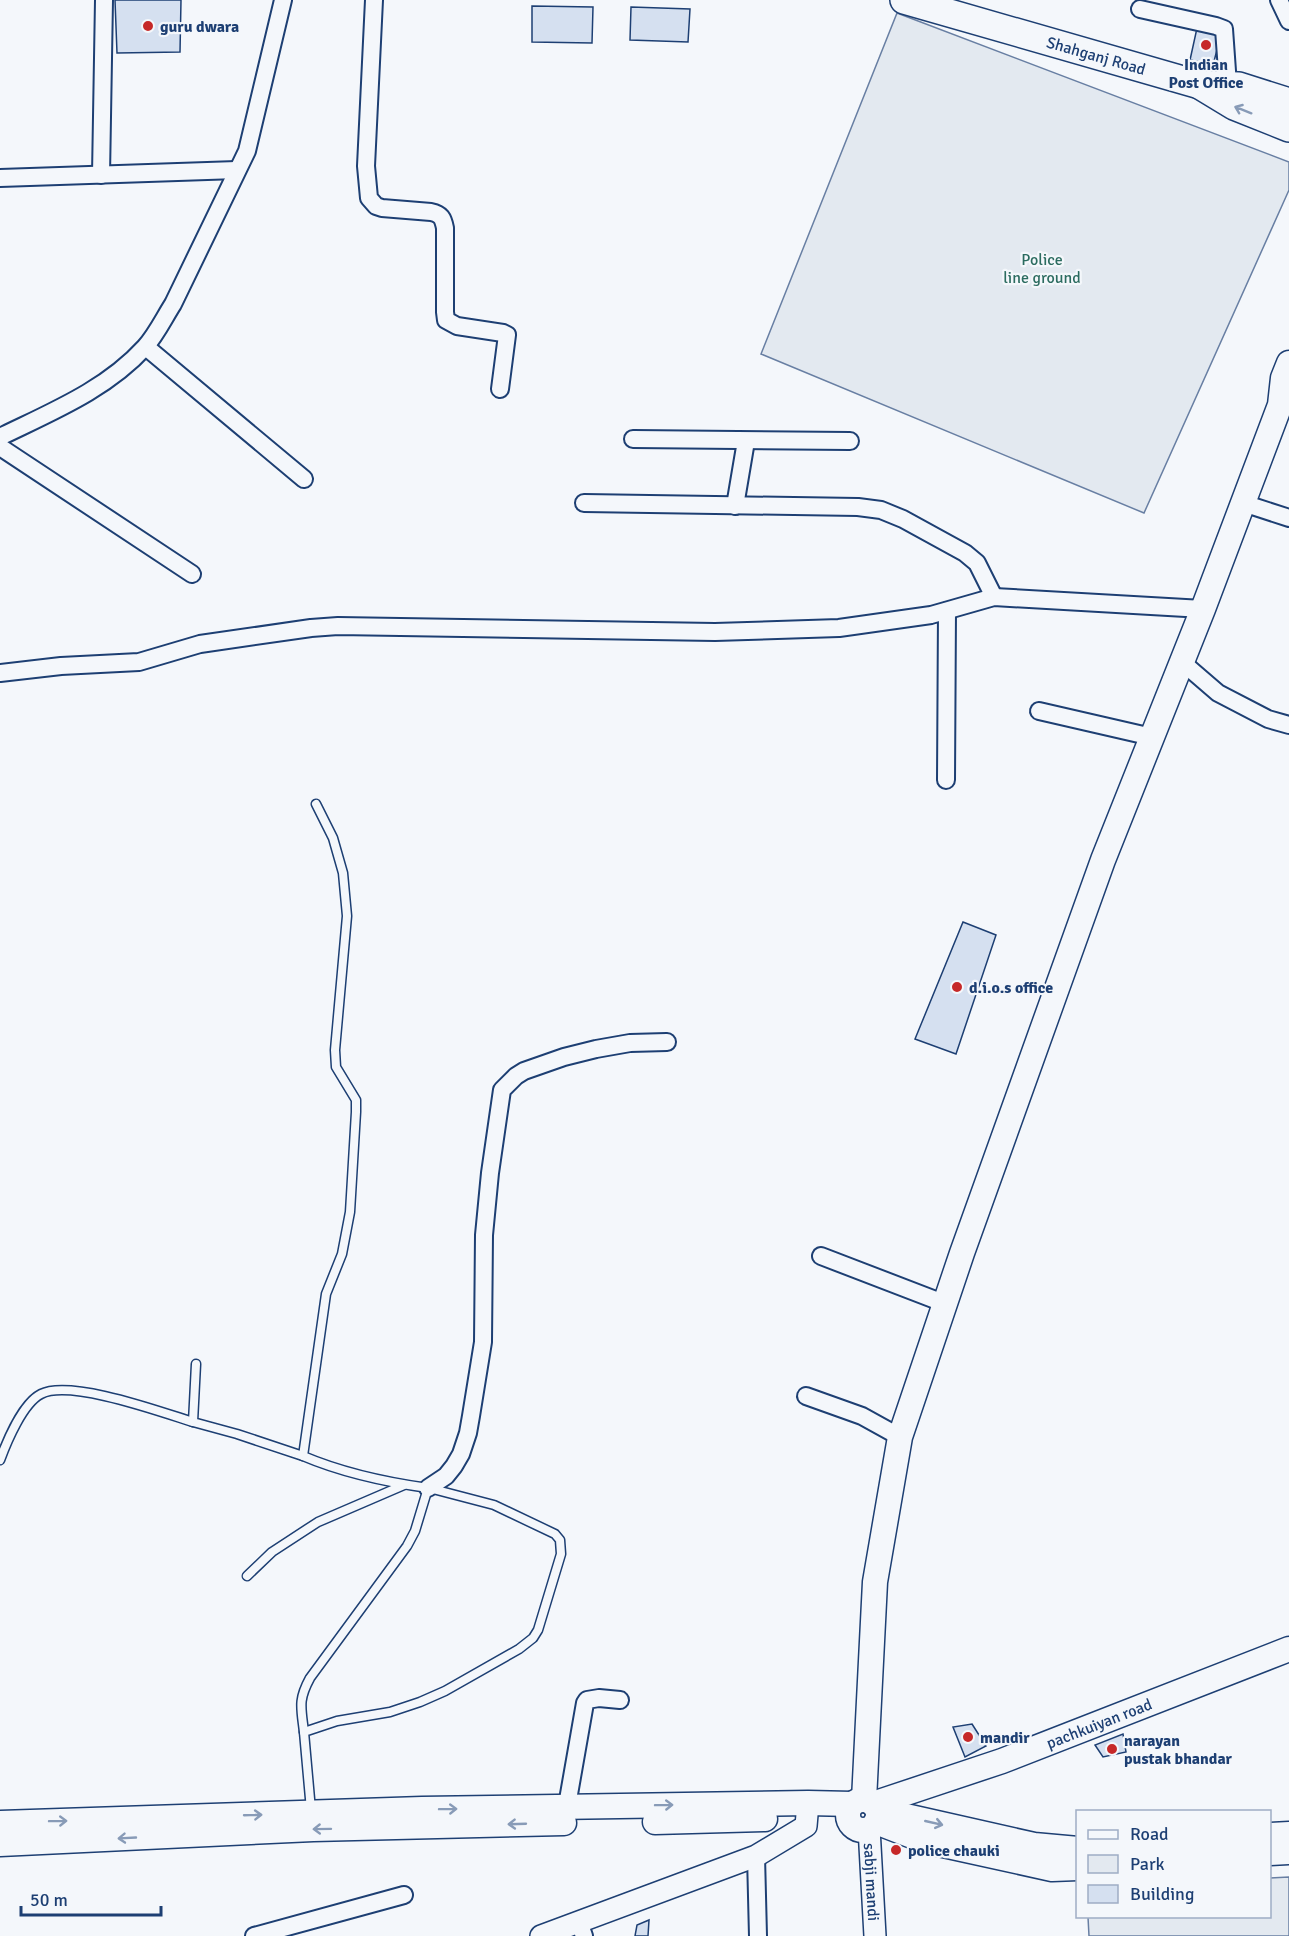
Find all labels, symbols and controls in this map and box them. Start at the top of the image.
place label: guru dwara [160,17,239,37]
marker: guru dwara [141,19,155,33]
street label: Shahganj Road [1044,32,1148,80]
marker: Indian Post Office [1199,38,1213,52]
place label: Indian Post Office [1169,55,1243,93]
one-way arrow [1234,104,1253,115]
park label: Police line ground [1003,250,1081,288]
place label: d.i.o.s office [969,978,1053,998]
marker: d.i.o.s office [950,980,964,994]
street label: pachkuiyan road [1044,1695,1155,1754]
place label: mandir [980,1728,1030,1748]
marker: mandir [961,1730,975,1744]
place label: narayan pustak bhandar [1124,1731,1233,1769]
marker: narayan pustak bhandar [1105,1742,1119,1756]
one-way arrow [654,1799,674,1811]
one-way arrow [438,1803,458,1814]
one-way arrow [243,1809,263,1820]
legend [1076,1810,1271,1918]
one-way arrow [48,1816,68,1827]
one-way arrow [924,1817,943,1829]
one-way arrow [507,1819,527,1830]
text: Road [1130,1823,1169,1845]
one-way arrow [312,1824,332,1835]
one-way arrow [117,1833,137,1844]
place label: police chauki [908,1841,1000,1861]
street label: sabji mandi [859,1842,883,1922]
marker: police chauki [889,1843,903,1857]
text: Park [1130,1853,1165,1875]
scale bar [21,1879,160,1917]
text: Building [1130,1883,1194,1905]
text: 50 m [30,1889,68,1911]

